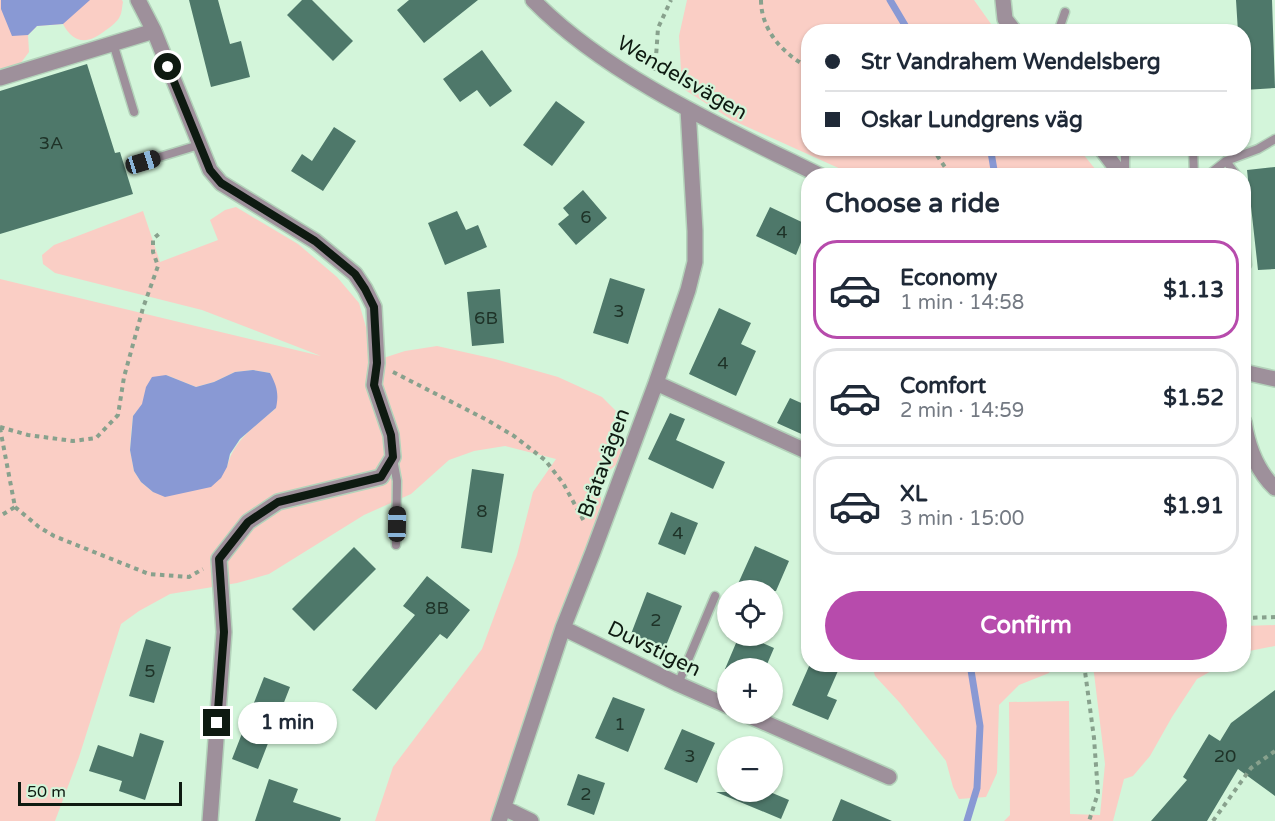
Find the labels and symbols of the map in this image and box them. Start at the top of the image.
street label: Wendelsvägen [613,31,751,125]
route start [154,53,181,80]
house number: 3A [39,132,63,154]
car [123,148,163,176]
house number: 6 [580,206,592,228]
house number: 4 [776,221,788,243]
house number: 3 [613,300,625,322]
house number: 6B [474,307,498,329]
house number: 4 [717,352,729,374]
street label: Bråtavägen [573,405,635,521]
house number: 8 [476,500,488,522]
car [388,506,406,542]
house number: 4 [672,522,684,544]
house number: 8B [425,597,449,619]
house number: 2 [650,609,662,631]
street label: Duvstigen [603,616,705,682]
house number: 5 [144,660,156,682]
callout: 1 min [238,702,337,744]
route end [203,709,230,736]
house number: 1 [614,713,626,735]
house number: 3 [684,745,696,767]
house number: 20 [1214,745,1236,767]
scale bar [18,779,182,806]
house number: 2 [580,783,592,805]

